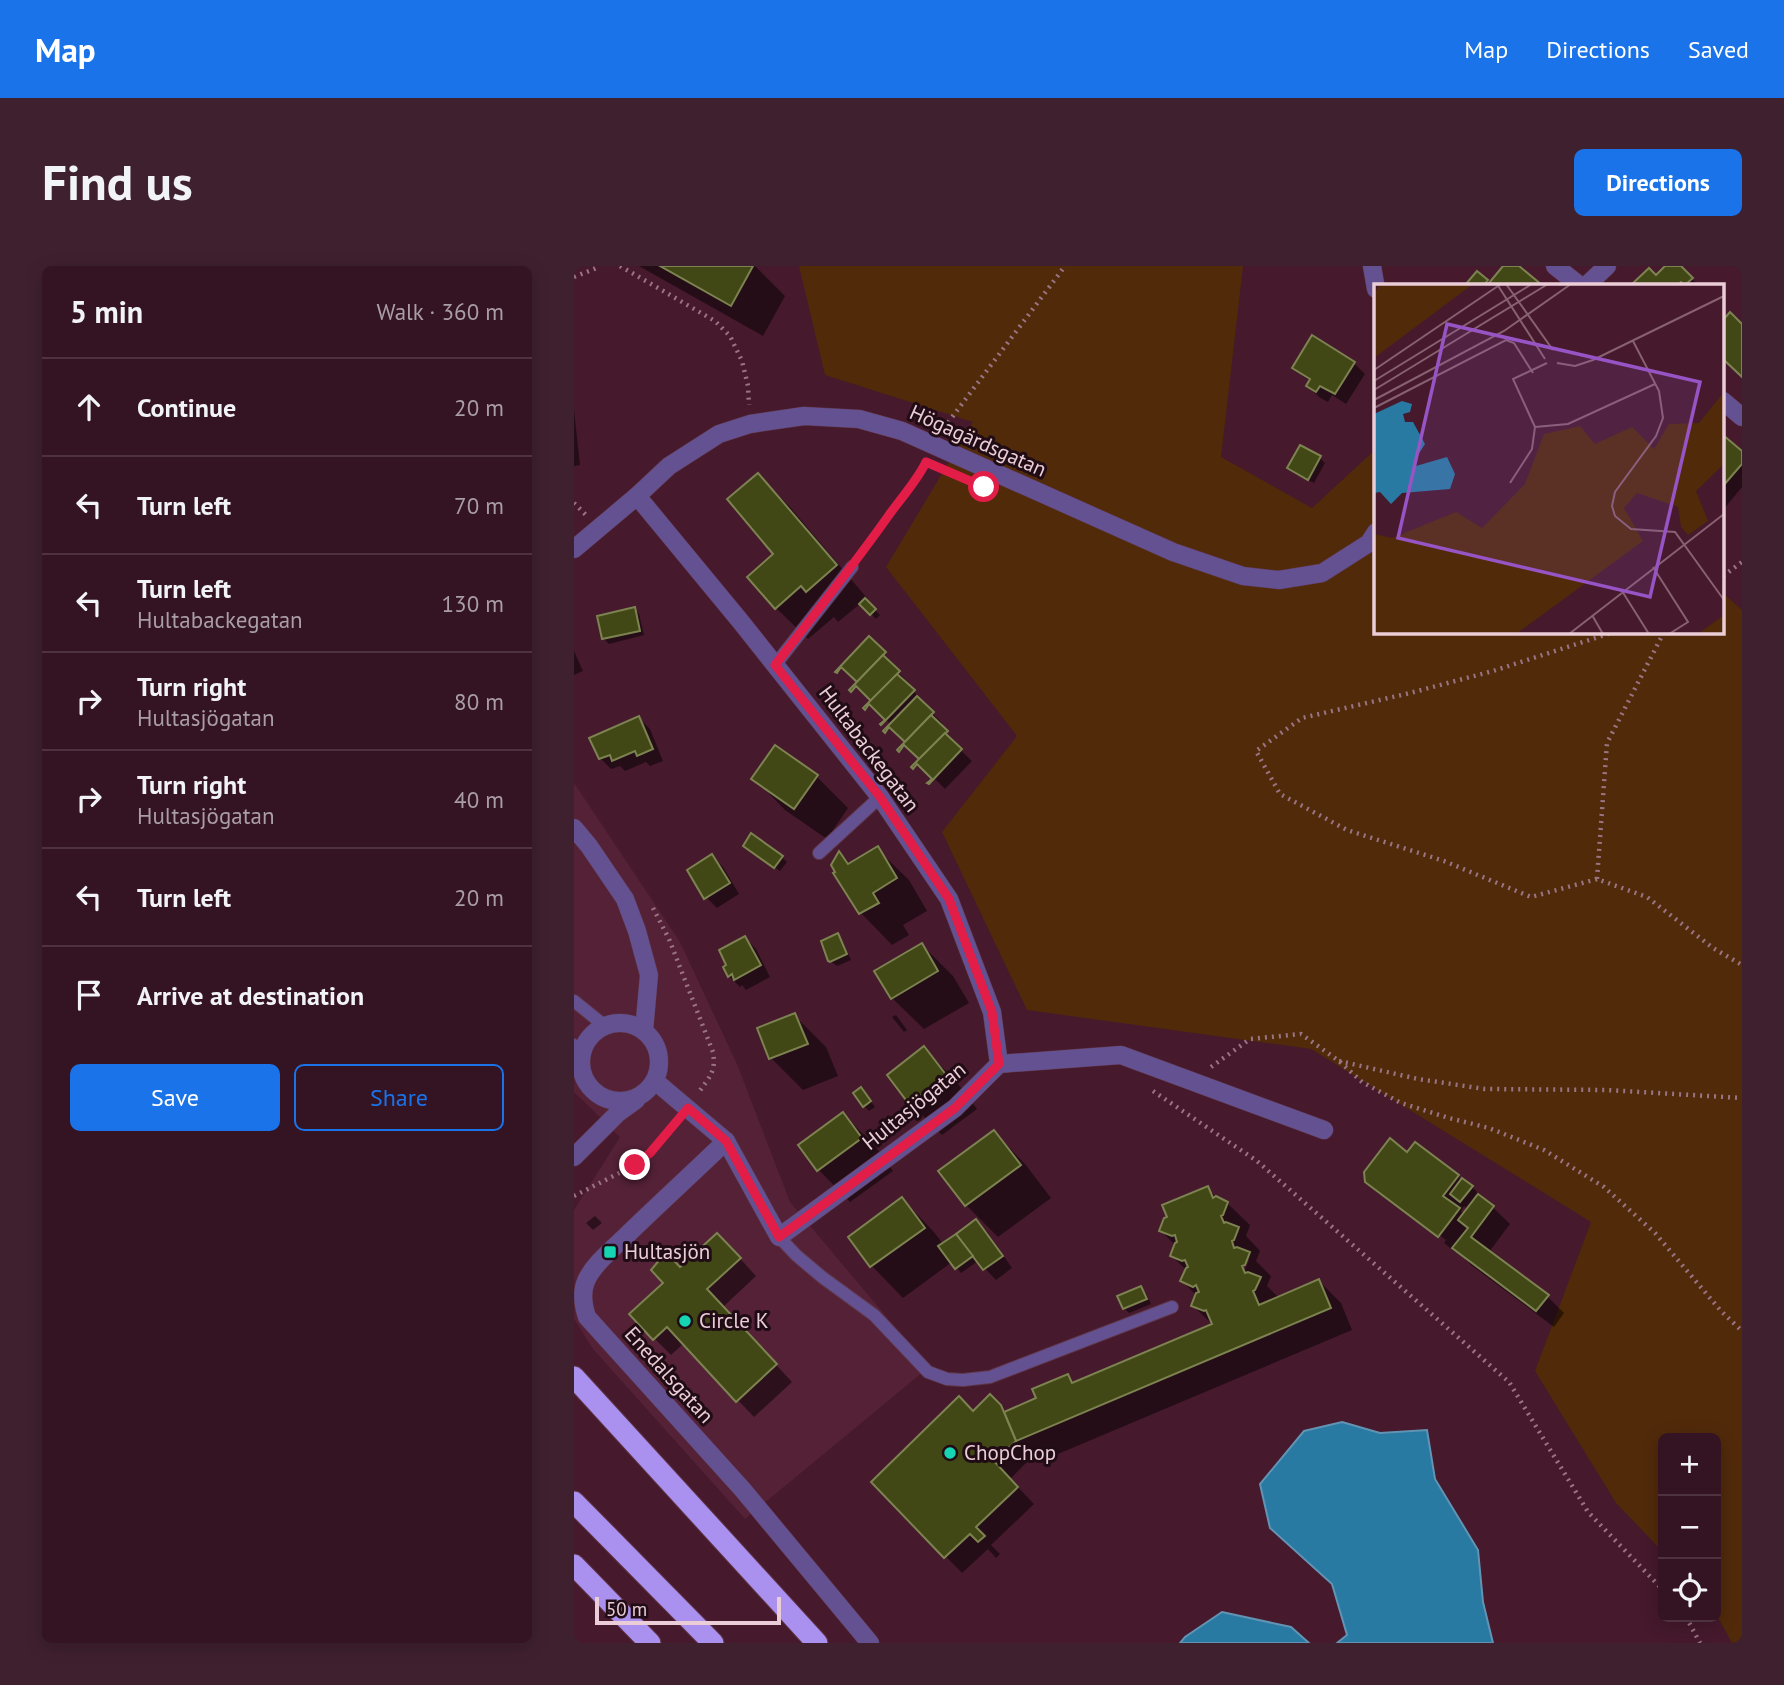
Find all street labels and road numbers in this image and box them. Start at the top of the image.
street label: Högagärdsgatan [906,398,1051,483]
street label: Hultabackegatan [813,680,926,817]
street label: Hultasjögatan [856,1056,971,1156]
street label: Enedalsgatan [619,1321,720,1429]

